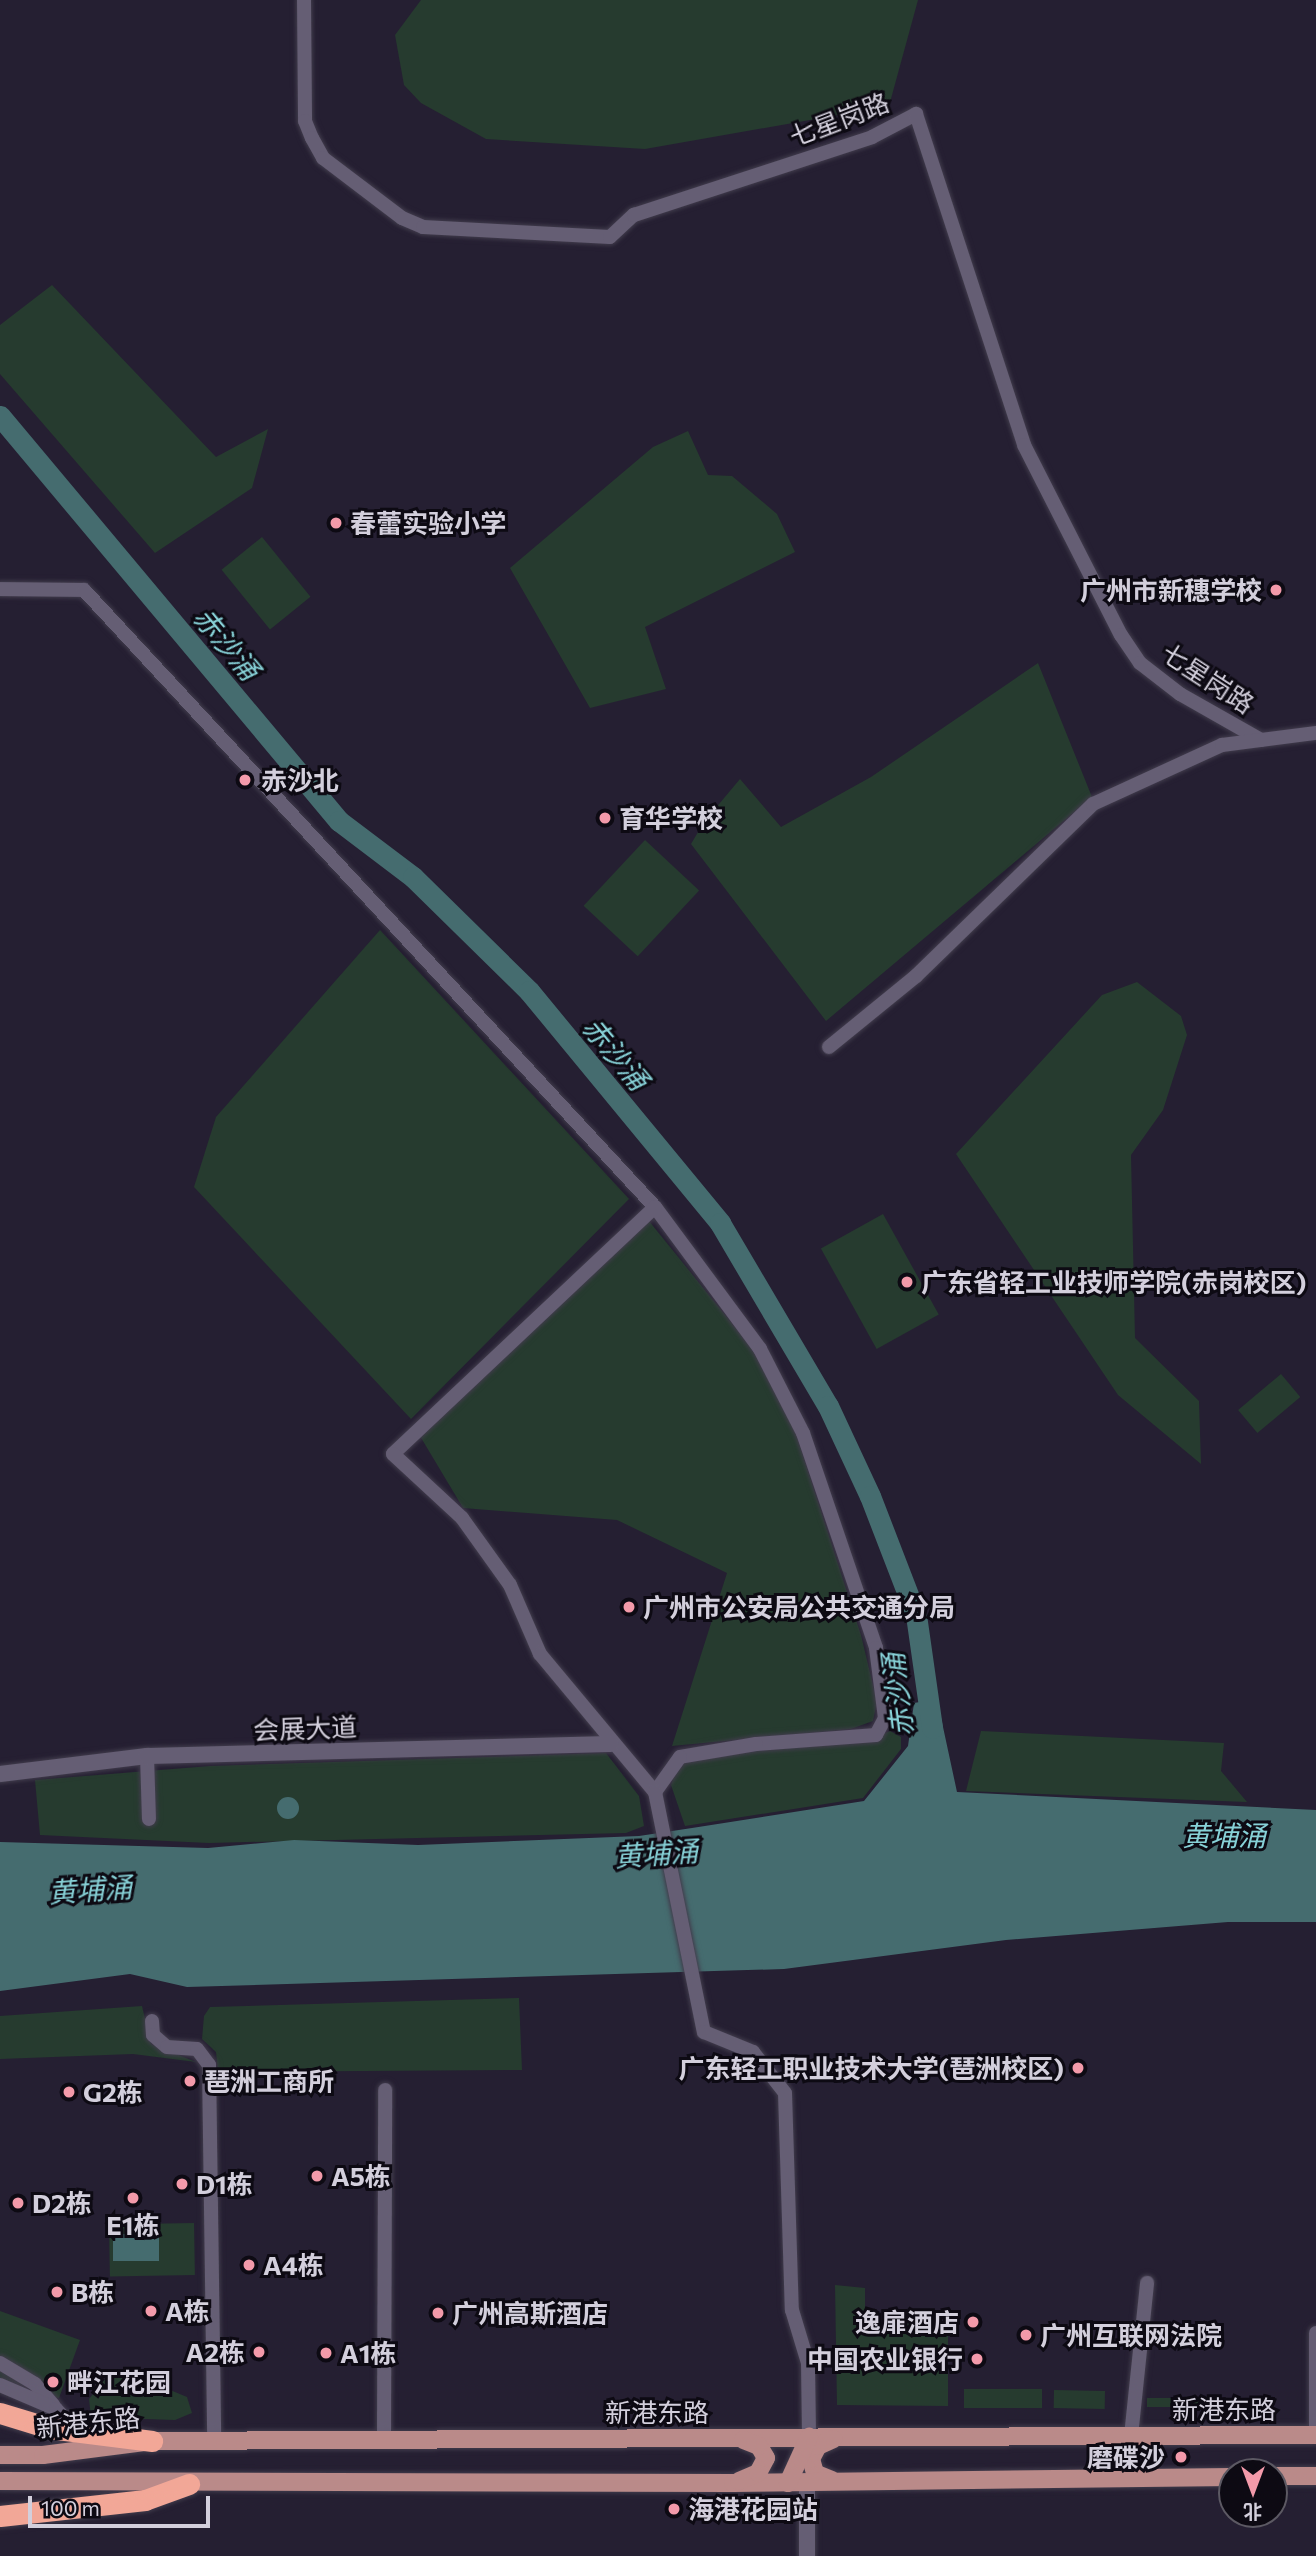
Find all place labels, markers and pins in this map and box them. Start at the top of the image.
place label: 春蕾实验小学 [350,507,506,539]
marker: 春蕾实验小学 [328,515,344,531]
place label: 广州市新穗学校 [1080,574,1262,606]
marker: 广州市新穗学校 [1268,582,1284,598]
place label: 赤沙北 [261,764,339,796]
marker: 赤沙北 [235,770,255,790]
place label: 育华学校 [619,802,723,834]
marker: 育华学校 [597,810,613,826]
place label: 广东省轻工业技师学院(赤岗校区) [921,1266,1306,1298]
marker: 广东省轻工业技师学院(赤岗校区) [899,1274,915,1290]
place label: 广州市公安局公共交通分局 [643,1591,955,1623]
marker: 广州市公安局公共交通分局 [621,1599,637,1615]
place label: 广东轻工职业技术大学(琶洲校区) [679,2052,1064,2084]
marker: 广东轻工职业技术大学(琶洲校区) [1070,2060,1086,2076]
place label: 琶洲工商所 [204,2065,334,2097]
marker: 琶洲工商所 [182,2073,198,2089]
place label: G2栋 [83,2076,143,2108]
marker: G2栋 [61,2084,77,2100]
place label: A5栋 [331,2160,391,2192]
place label: D1栋 [196,2168,253,2200]
marker: A5栋 [309,2168,325,2184]
marker: D1栋 [174,2176,190,2192]
place label: D2栋 [32,2187,92,2219]
marker: E1栋 [125,2190,141,2206]
marker: D2栋 [10,2195,26,2211]
place label: E1栋 [106,2209,160,2241]
place label: A4栋 [263,2249,324,2281]
marker: A4栋 [241,2257,257,2273]
place label: B栋 [71,2276,114,2308]
marker: B栋 [49,2284,65,2300]
place label: A栋 [165,2295,210,2327]
place label: 广州高斯酒店 [452,2297,608,2329]
marker: A栋 [143,2303,159,2319]
marker: 广州高斯酒店 [430,2305,446,2321]
place label: 逸扉酒店 [855,2306,959,2338]
marker: 逸扉酒店 [965,2314,981,2330]
place label: 广州互联网法院 [1040,2319,1222,2351]
marker: 广州互联网法院 [1018,2327,1034,2343]
place label: A2栋 [186,2336,245,2368]
place label: A1栋 [340,2337,396,2369]
place label: 中国农业银行 [807,2343,963,2375]
marker: A2栋 [251,2344,267,2360]
marker: A1栋 [318,2345,334,2361]
marker: 中国农业银行 [969,2351,985,2367]
place label: 畔江花园 [67,2366,171,2398]
marker: 畔江花园 [45,2374,61,2390]
place label: 磨碟沙 [1087,2441,1165,2473]
marker: 磨碟沙 [1171,2447,1191,2467]
place label: 海港花园站 [688,2493,818,2525]
marker: 海港花园站 [666,2501,682,2517]

